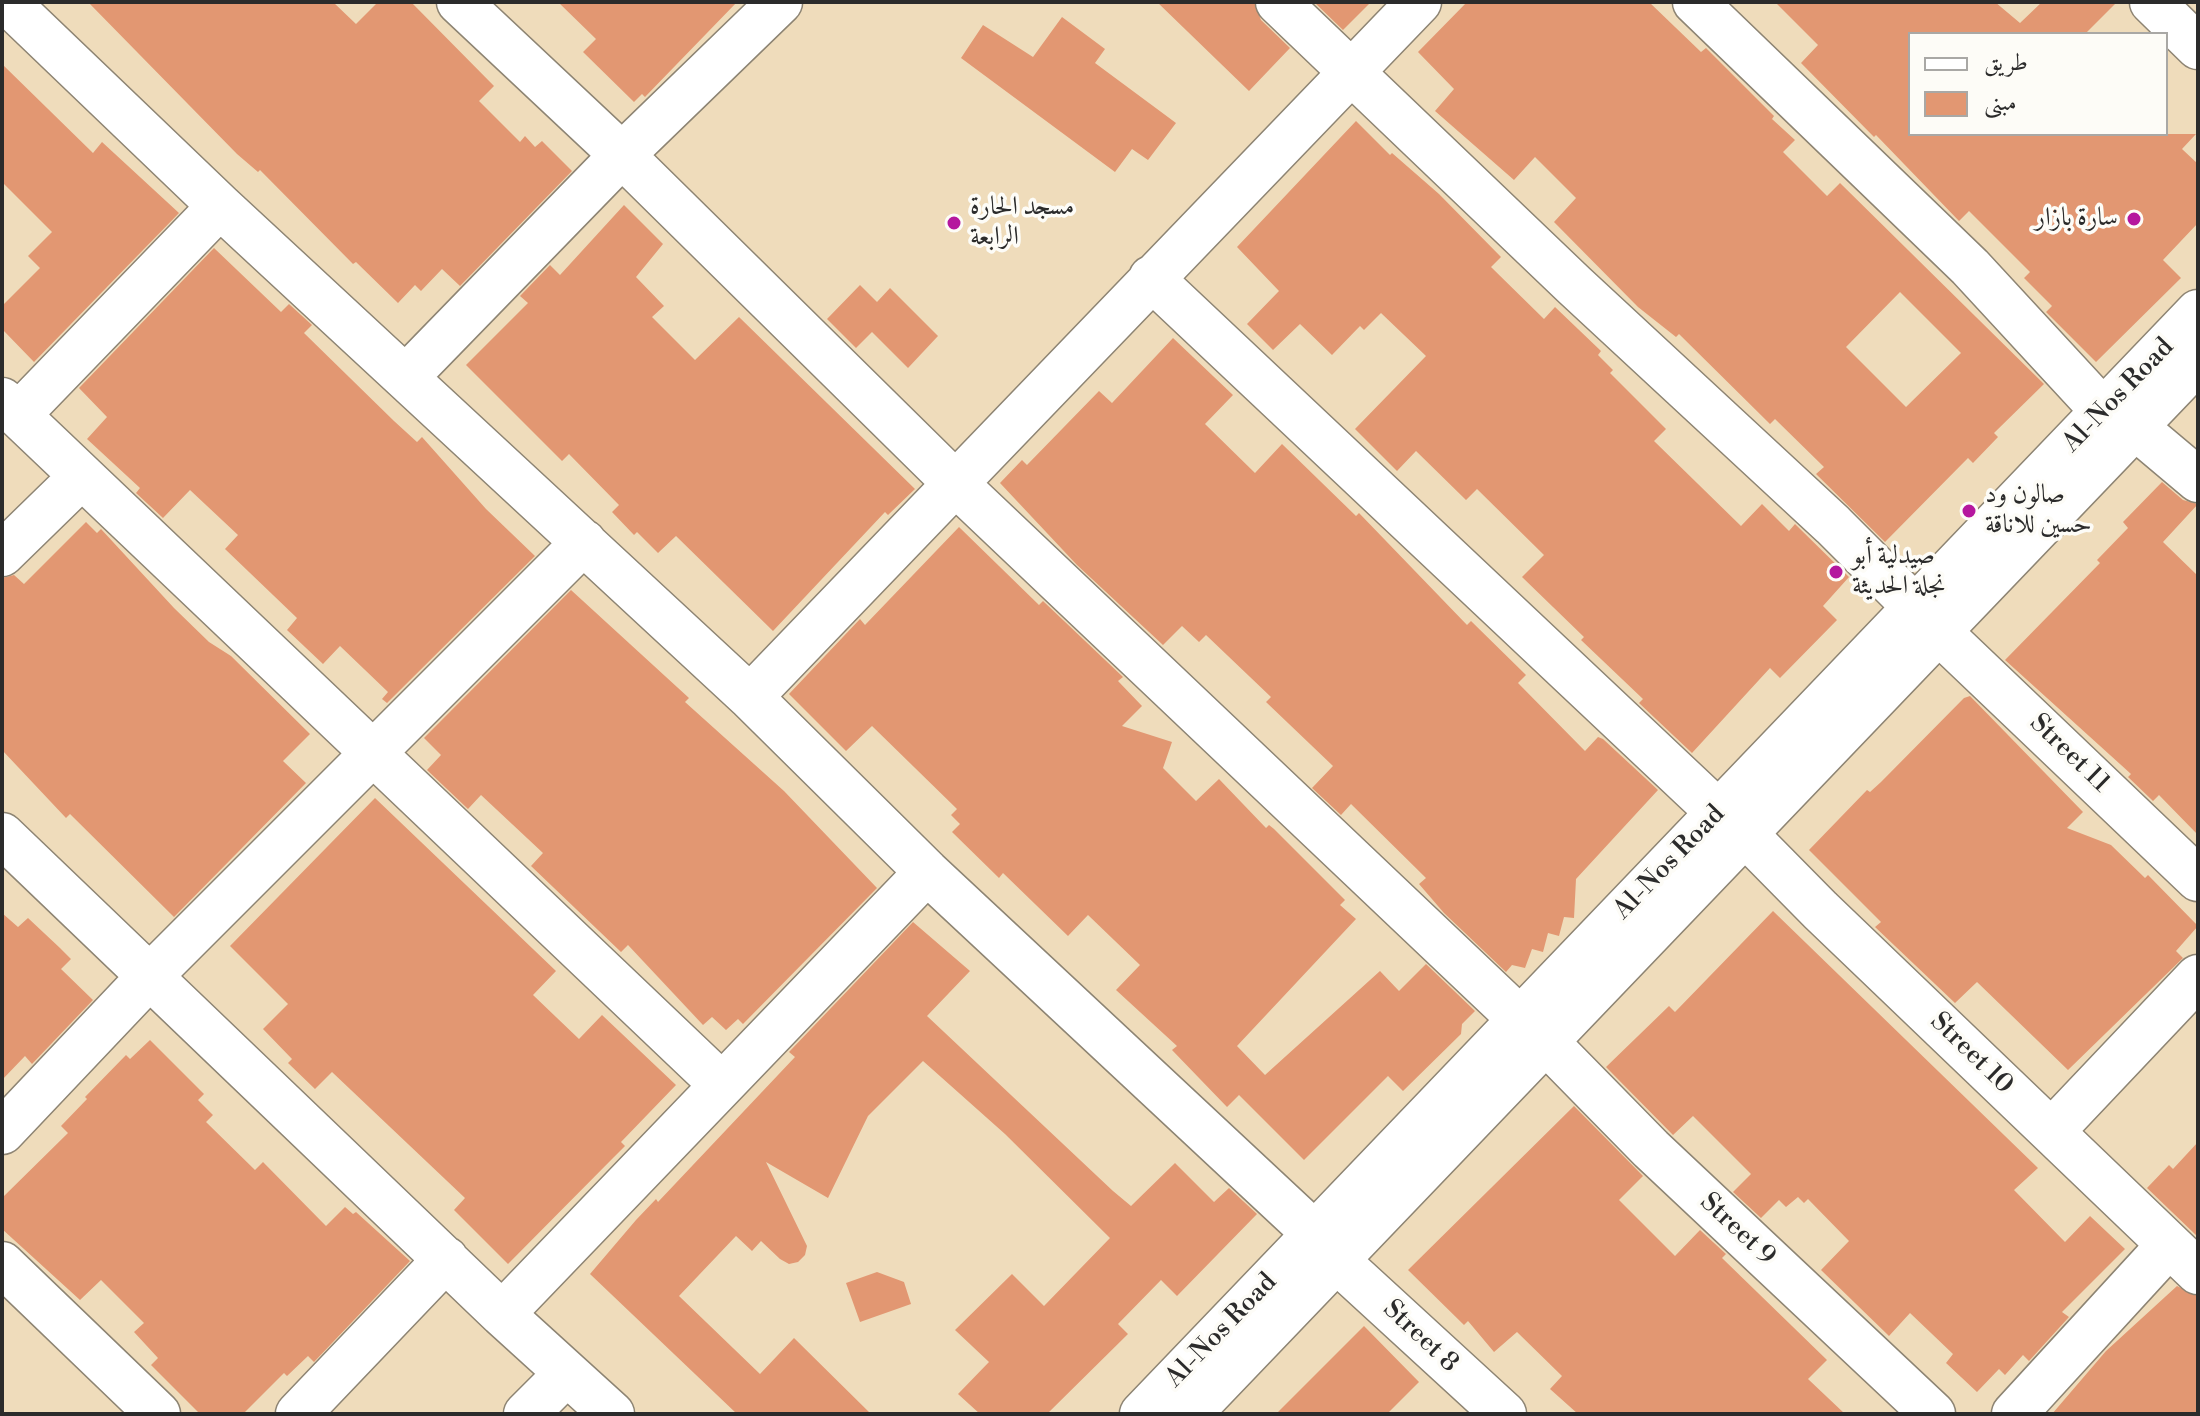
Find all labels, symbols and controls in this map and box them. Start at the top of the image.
legend [1908,32,2168,136]
text: طريق [1984,48,2028,78]
text: مبنى [1984,88,2017,118]
place label: مسجد الحارة الرابعة [970,192,1074,254]
place label: سارة بازار [2035,203,2118,235]
marker: سارة بازار [2125,210,2143,228]
marker: مسجد الحارة الرابعة [945,214,963,232]
street label: Al-Nos Road [2057,332,2181,460]
place label: صالون ود حسين للاناقة [1985,480,2092,542]
marker: صالون ود حسين للاناقة [1960,502,1978,520]
place label: صيدلية أبو نجلة الحديثة [1852,541,1946,602]
marker: صيدلية أبو نجلة الحديثة [1827,563,1845,581]
street label: Street 11 [2022,708,2116,800]
street label: Al-Nos Road [1608,799,1732,927]
street label: Street 10 [1923,1007,2019,1101]
street label: Street 9 [1693,1187,1781,1273]
street label: Al-Nos Road [1160,1267,1284,1395]
street label: Street 8 [1376,1294,1464,1380]

